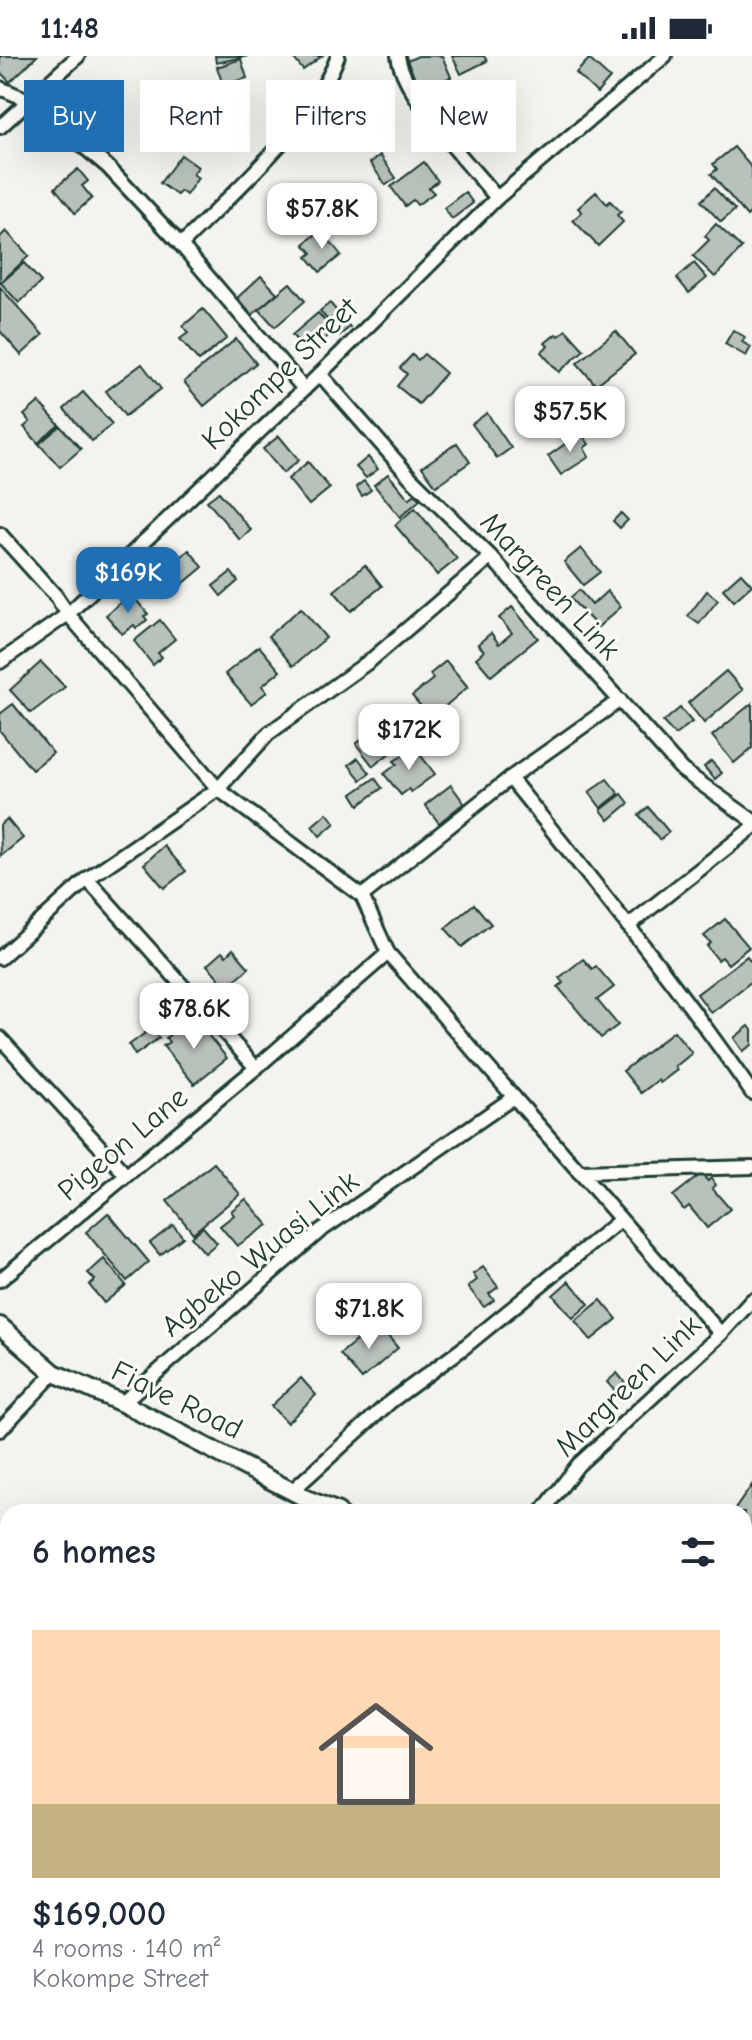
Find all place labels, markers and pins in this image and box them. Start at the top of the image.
pin: $57.8K [257,183,387,251]
pin: $57.5K [505,386,635,454]
pin: $169K [72,547,184,615]
pin: $172K [353,704,465,772]
pin: $78.6K [129,983,259,1051]
pin: $71.8K [304,1283,434,1351]

